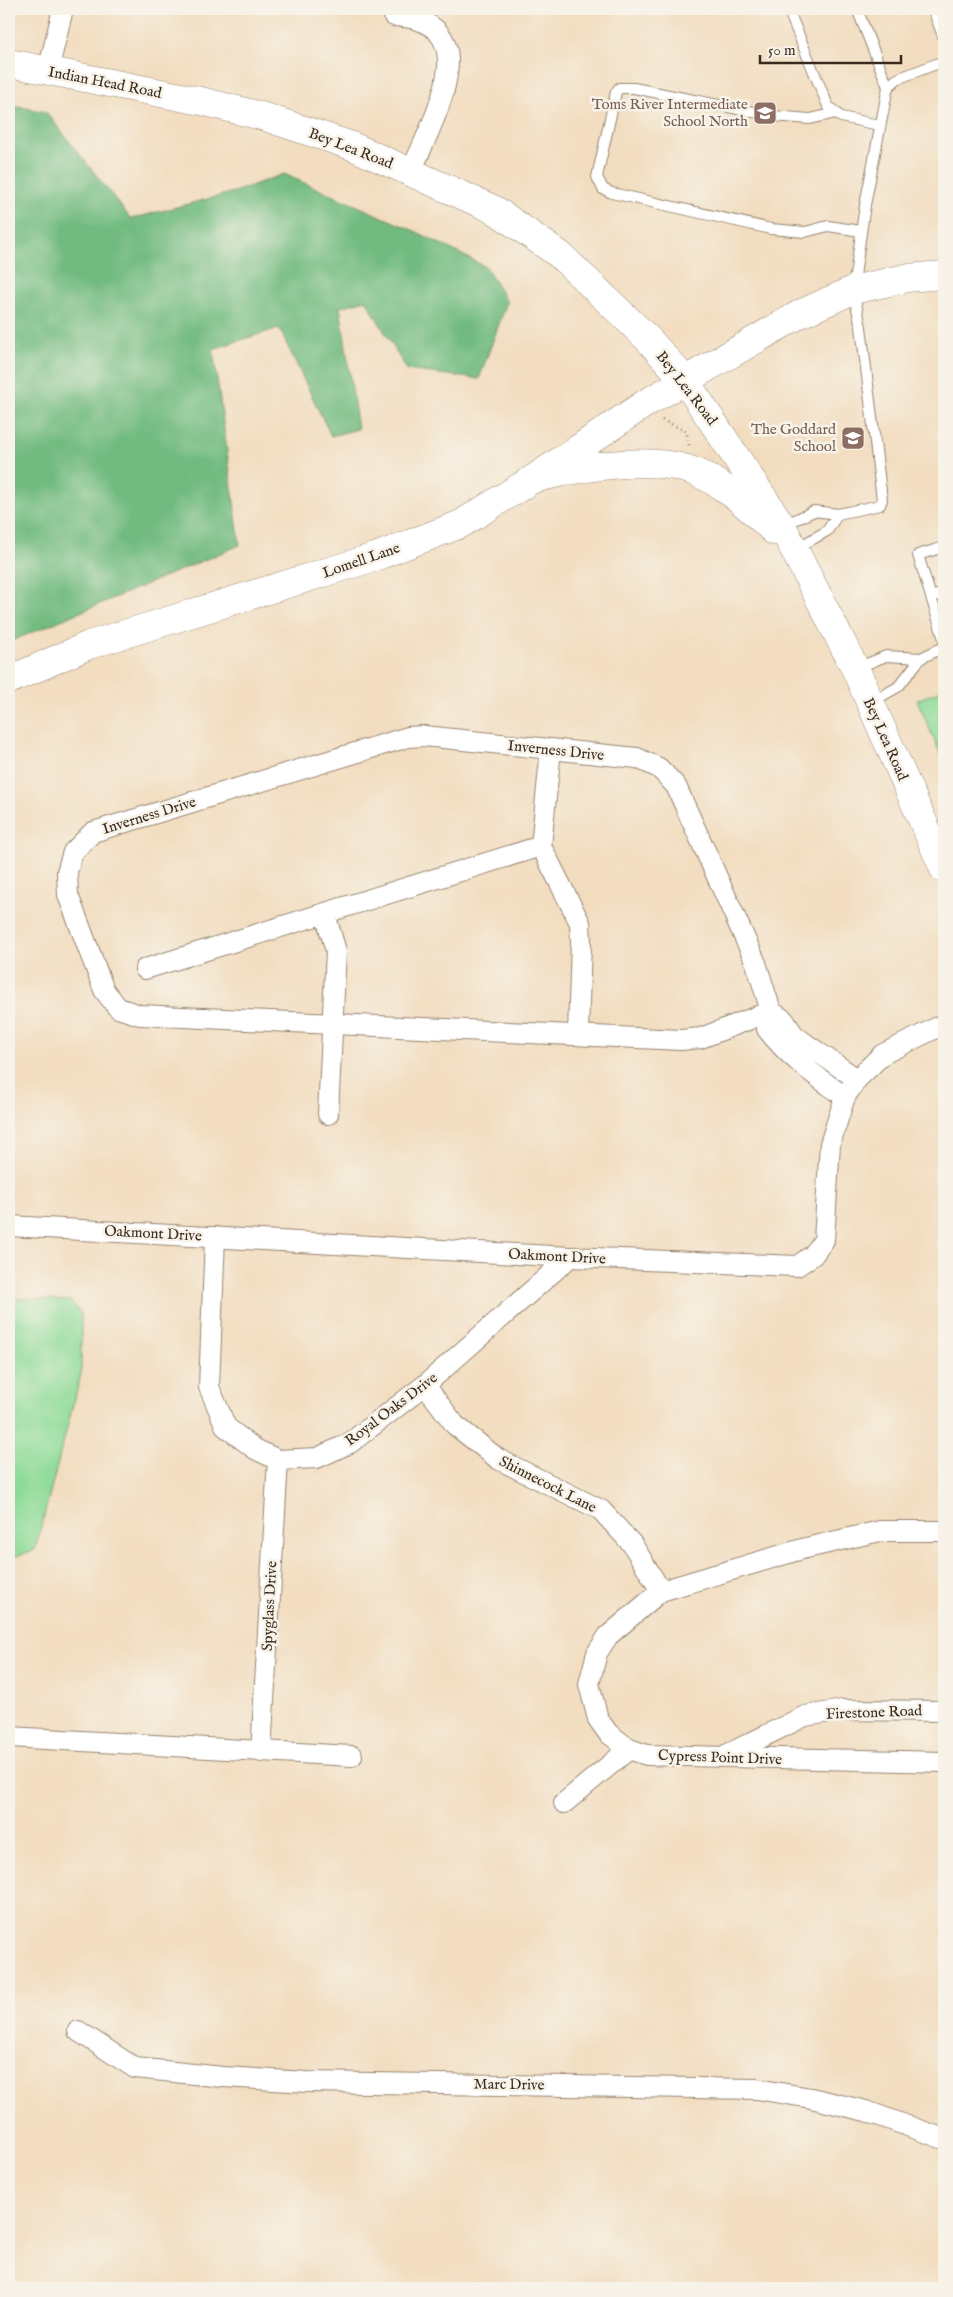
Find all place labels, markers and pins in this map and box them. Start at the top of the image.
place label: Toms River Intermediate School North [592,95,748,131]
school or university icon: Toms River Intermediate School North [752,100,778,126]
place label: The Goddard School [751,420,837,456]
school or university icon: The Goddard School [840,425,866,451]

